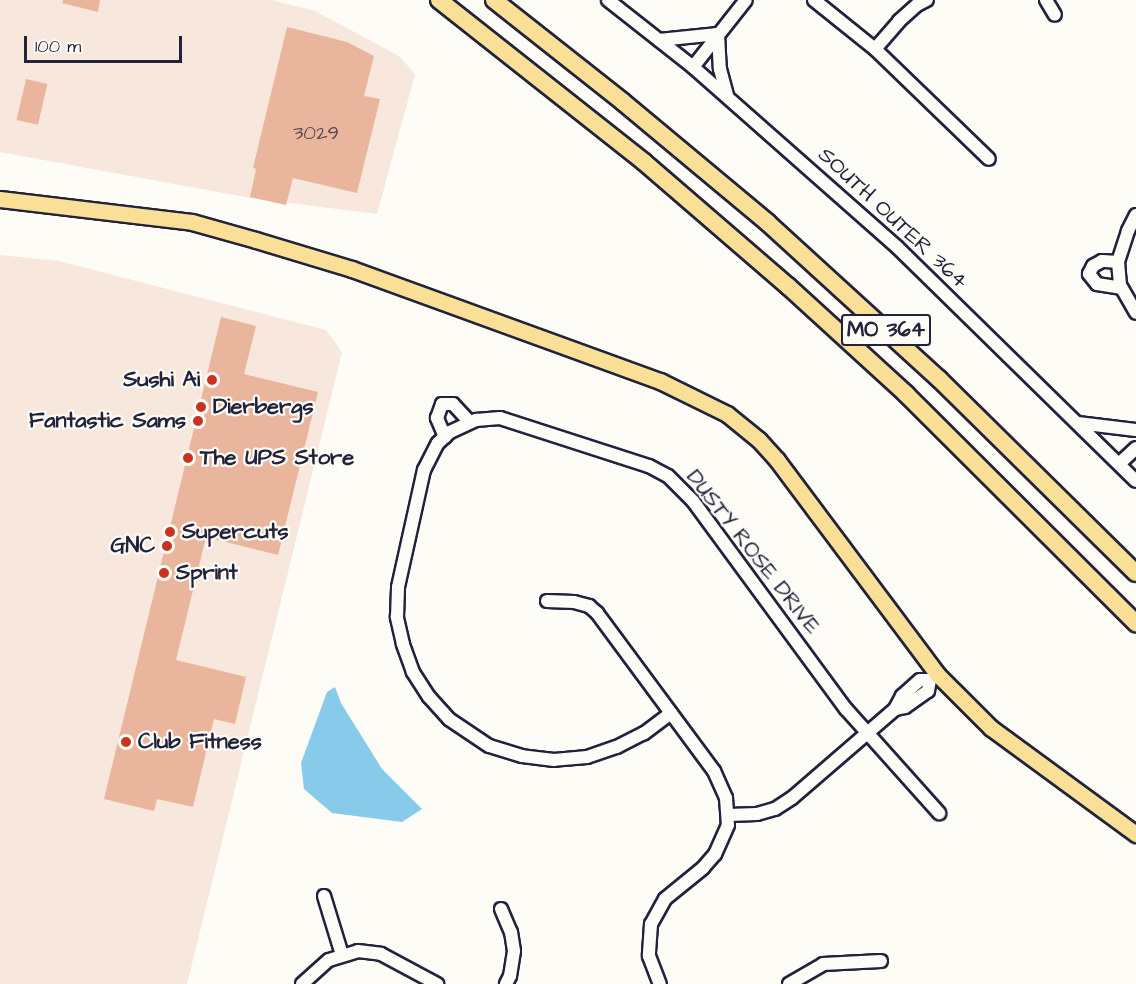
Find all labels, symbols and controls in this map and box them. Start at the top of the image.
scale bar [27,24,184,62]
text: 100 m [35,34,81,59]
house number: 3029 [293,121,339,145]
street label: SOUTH OUTER 364 [813,142,973,294]
road number: MO 364 [841,312,931,348]
place label: Sushi Ai [123,367,200,393]
marker: Sushi Ai [205,373,219,387]
place label: Dierbergs [213,394,313,420]
marker: Dierbergs [194,400,208,414]
place label: Fantastic Sams [29,408,186,434]
marker: Fantastic Sams [191,414,205,428]
place label: The UPS Store [200,445,354,471]
marker: The UPS Store [181,451,195,465]
street label: DUSTY ROSE DRIVE [681,464,825,640]
place label: Supercuts [182,519,289,545]
marker: Supercuts [163,525,177,539]
place label: GNC [110,533,155,559]
marker: GNC [160,539,174,553]
place label: Sprint [176,560,238,586]
marker: Sprint [157,566,171,580]
place label: Club Fitness [138,729,262,755]
marker: Club Fitness [119,735,133,749]

